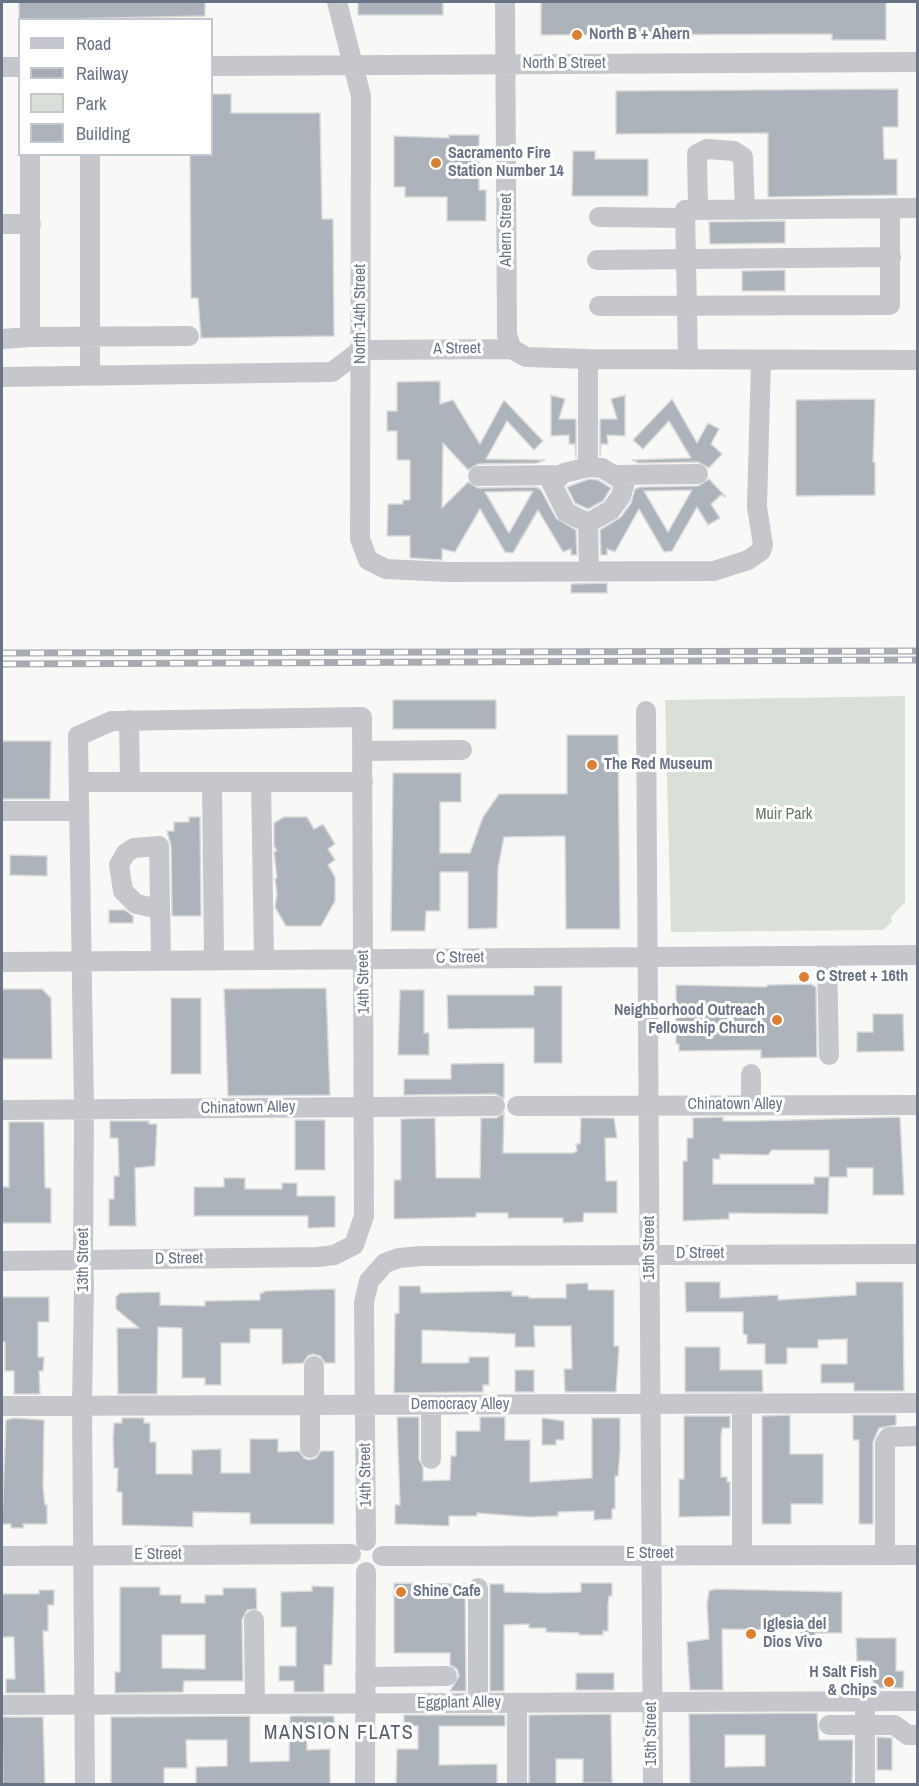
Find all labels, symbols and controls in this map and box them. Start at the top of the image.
legend [18,18,213,156]
place label: North B + Ahern [589,25,690,45]
marker: North B + Ahern [570,28,584,42]
text: Road [76,31,111,56]
street label: North B Street [522,54,606,74]
text: Railway [76,61,129,86]
text: Park [76,91,106,116]
text: Building [76,121,130,146]
place label: Sacramento Fire Station Number 14 [448,144,564,182]
marker: Sacramento Fire Station Number 14 [429,156,443,170]
street label: Ahern Street [497,193,517,267]
street label: North 14th Street [351,264,371,364]
street label: A Street [433,339,481,359]
place label: The Red Museum [604,755,713,775]
marker: The Red Museum [585,758,599,772]
park label: Muir Park [756,805,812,825]
street label: C Street [436,948,484,968]
street label: 14th Street [354,950,374,1014]
place label: C Street + 16th [816,967,908,987]
marker: C Street + 16th [797,970,811,984]
place label: Neighborhood Outreach Fellowship Church [614,1001,765,1039]
marker: Neighborhood Outreach Fellowship Church [770,1013,784,1027]
street label: Chinatown Alley [688,1095,782,1115]
street label: Chinatown Alley [200,1098,296,1118]
street label: 15th Street [640,1216,660,1280]
street label: 13th Street [74,1228,94,1292]
street label: D Street [676,1244,724,1264]
street label: D Street [155,1249,203,1269]
street label: Democracy Alley [411,1395,509,1415]
street label: 14th Street [356,1443,376,1507]
street label: E Street [626,1544,674,1564]
street label: E Street [134,1545,182,1565]
place label: Shine Cafe [413,1582,481,1602]
marker: Shine Cafe [394,1585,408,1599]
place label: Iglesia del Dios Vivo [763,1615,826,1653]
marker: Iglesia del Dios Vivo [744,1627,758,1641]
place label: H Salt Fish & Chips [809,1663,877,1701]
marker: H Salt Fish & Chips [882,1675,896,1689]
street label: Eggplant Alley [417,1693,501,1713]
street label: 15th Street [642,1702,662,1766]
district label: MANSION FLATS [264,1722,414,1746]

